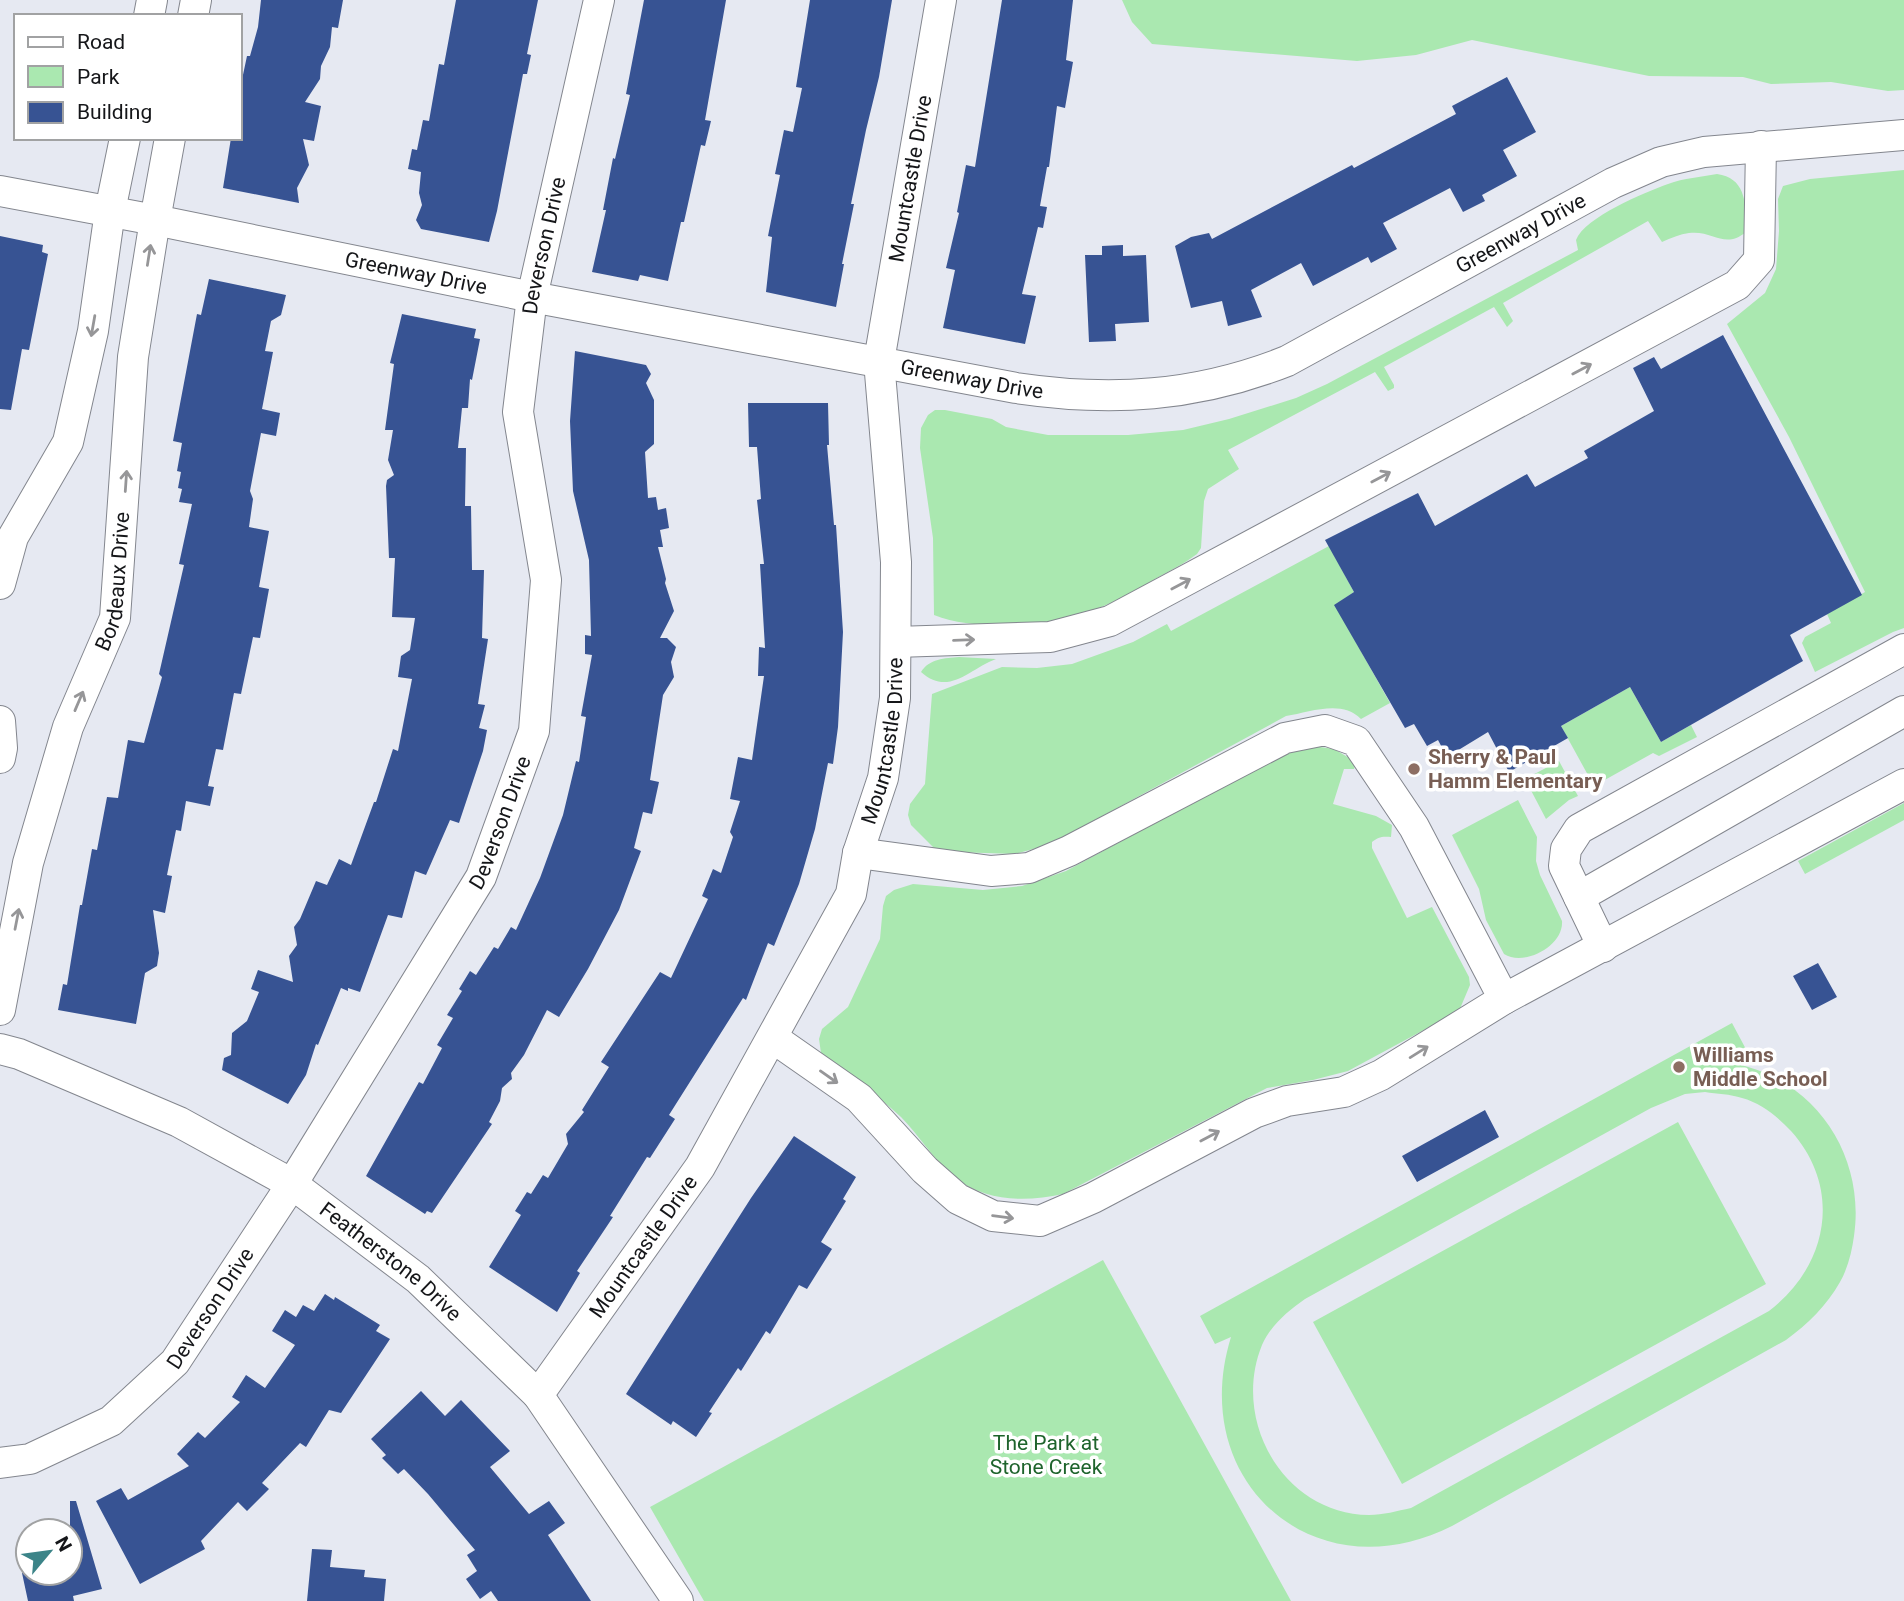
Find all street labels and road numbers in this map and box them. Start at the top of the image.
street label: Mountcastle Drive [884,93,936,264]
street label: Deverson Drive [518,175,571,316]
street label: Greenway Drive [1452,188,1590,279]
street label: Greenway Drive [343,247,489,300]
street label: Greenway Drive [899,355,1045,403]
street label: Bordeaux Drive [90,511,134,654]
street label: Mountcastle Drive [856,658,907,827]
street label: Deverson Drive [464,753,536,894]
street label: Mountcastle Drive [585,1171,702,1323]
street label: Featherstone Drive [315,1197,466,1326]
street label: Deverson Drive [162,1243,259,1373]

